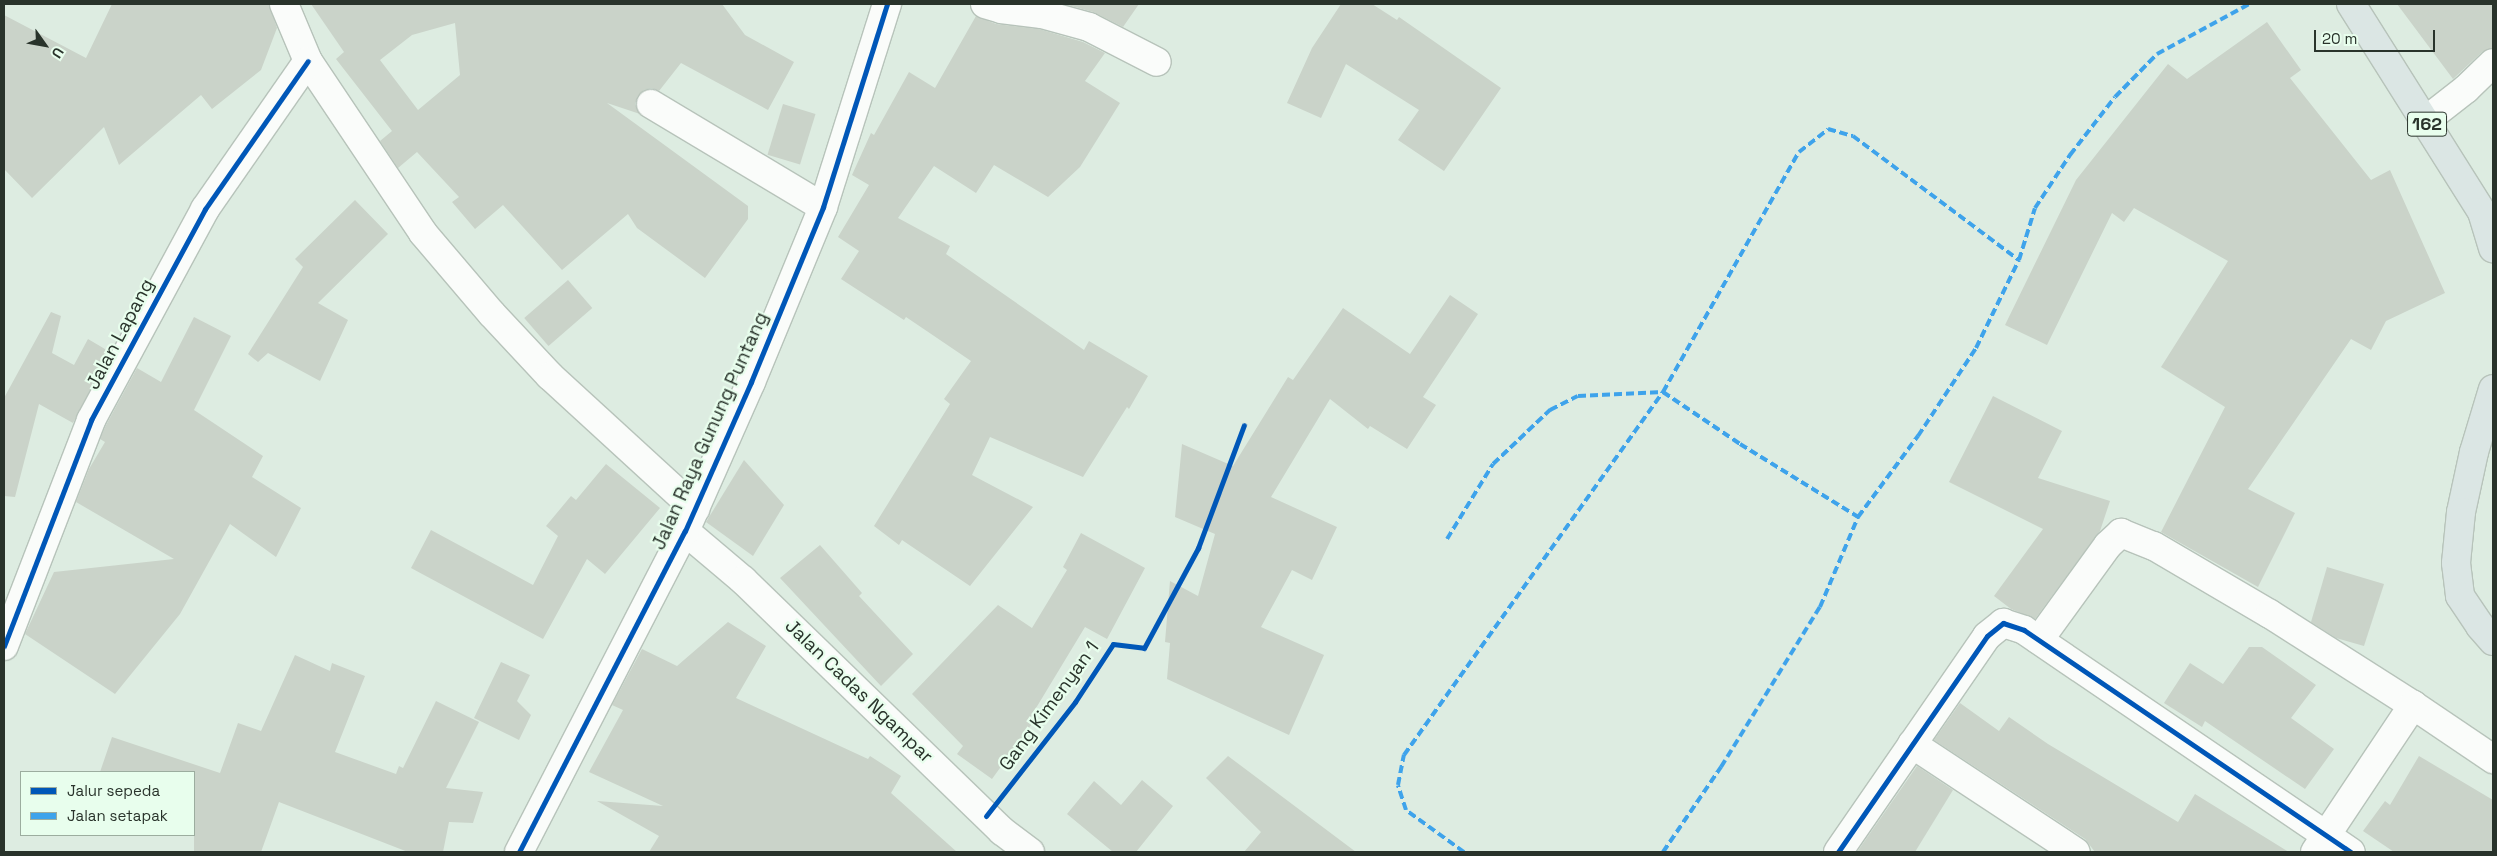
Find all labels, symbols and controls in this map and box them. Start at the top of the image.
north arrow [20,20,70,70]
scale bar [2317,20,2438,52]
text: 20 m [2322,29,2357,48]
text: U [48,44,68,62]
road number: 162 [2407,108,2447,140]
street label: Jalan Lapang [81,275,159,393]
street label: Jalan Raya Gunung Puntang [647,309,773,553]
street label: Jalan Cadas Ngampar [780,614,938,768]
street label: Gang Kimenyan 1 [994,637,1104,775]
legend [20,771,195,836]
text: Jalur sepeda [67,781,160,800]
text: Jalan setapak [67,806,168,825]

